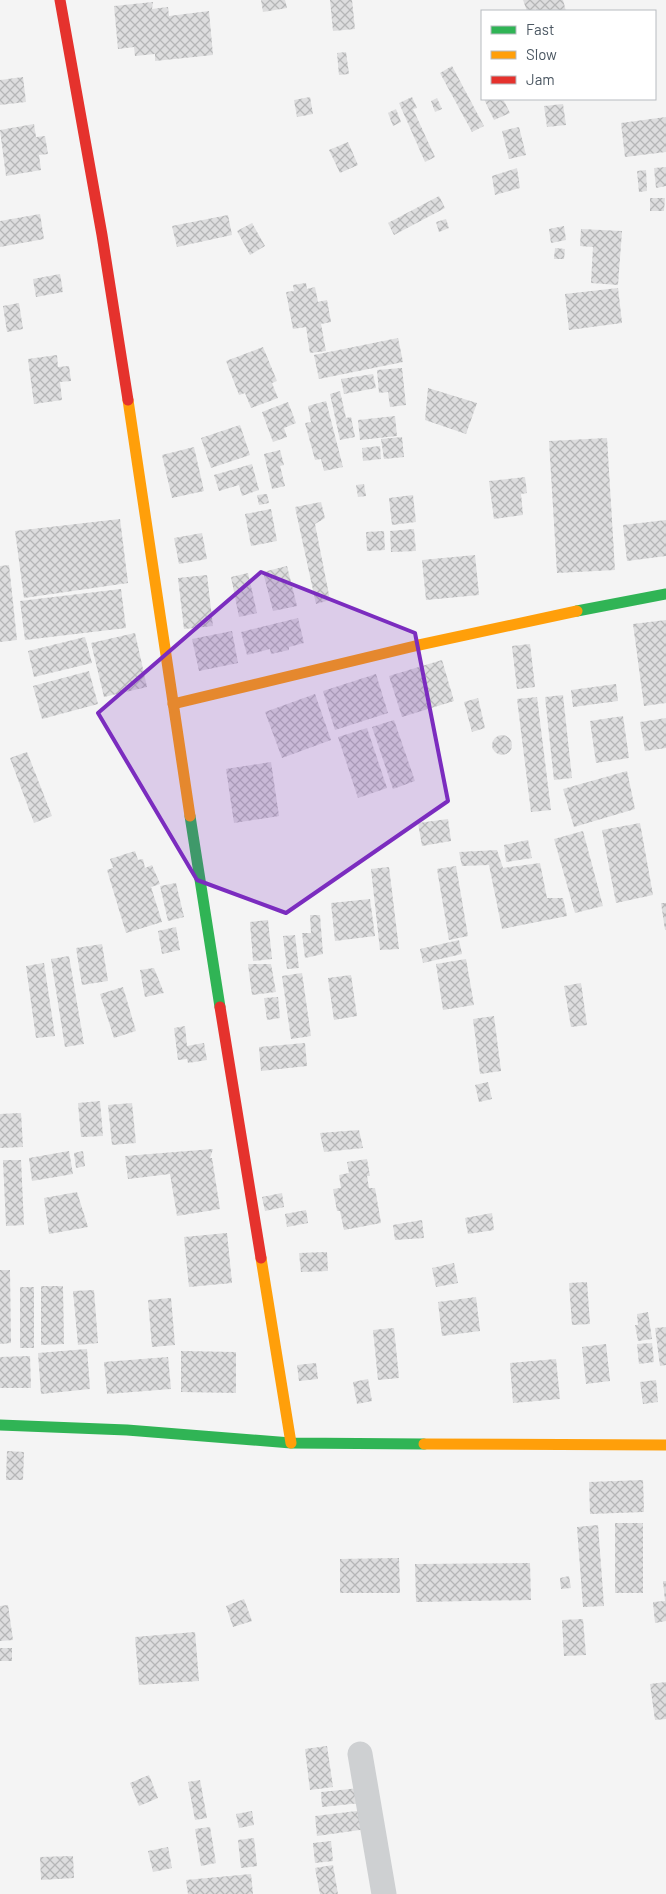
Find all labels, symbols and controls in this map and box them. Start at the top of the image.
legend [481,10,656,100]
text: Fast [526,20,554,38]
text: Slow [526,45,557,63]
text: Jam [526,70,555,88]

